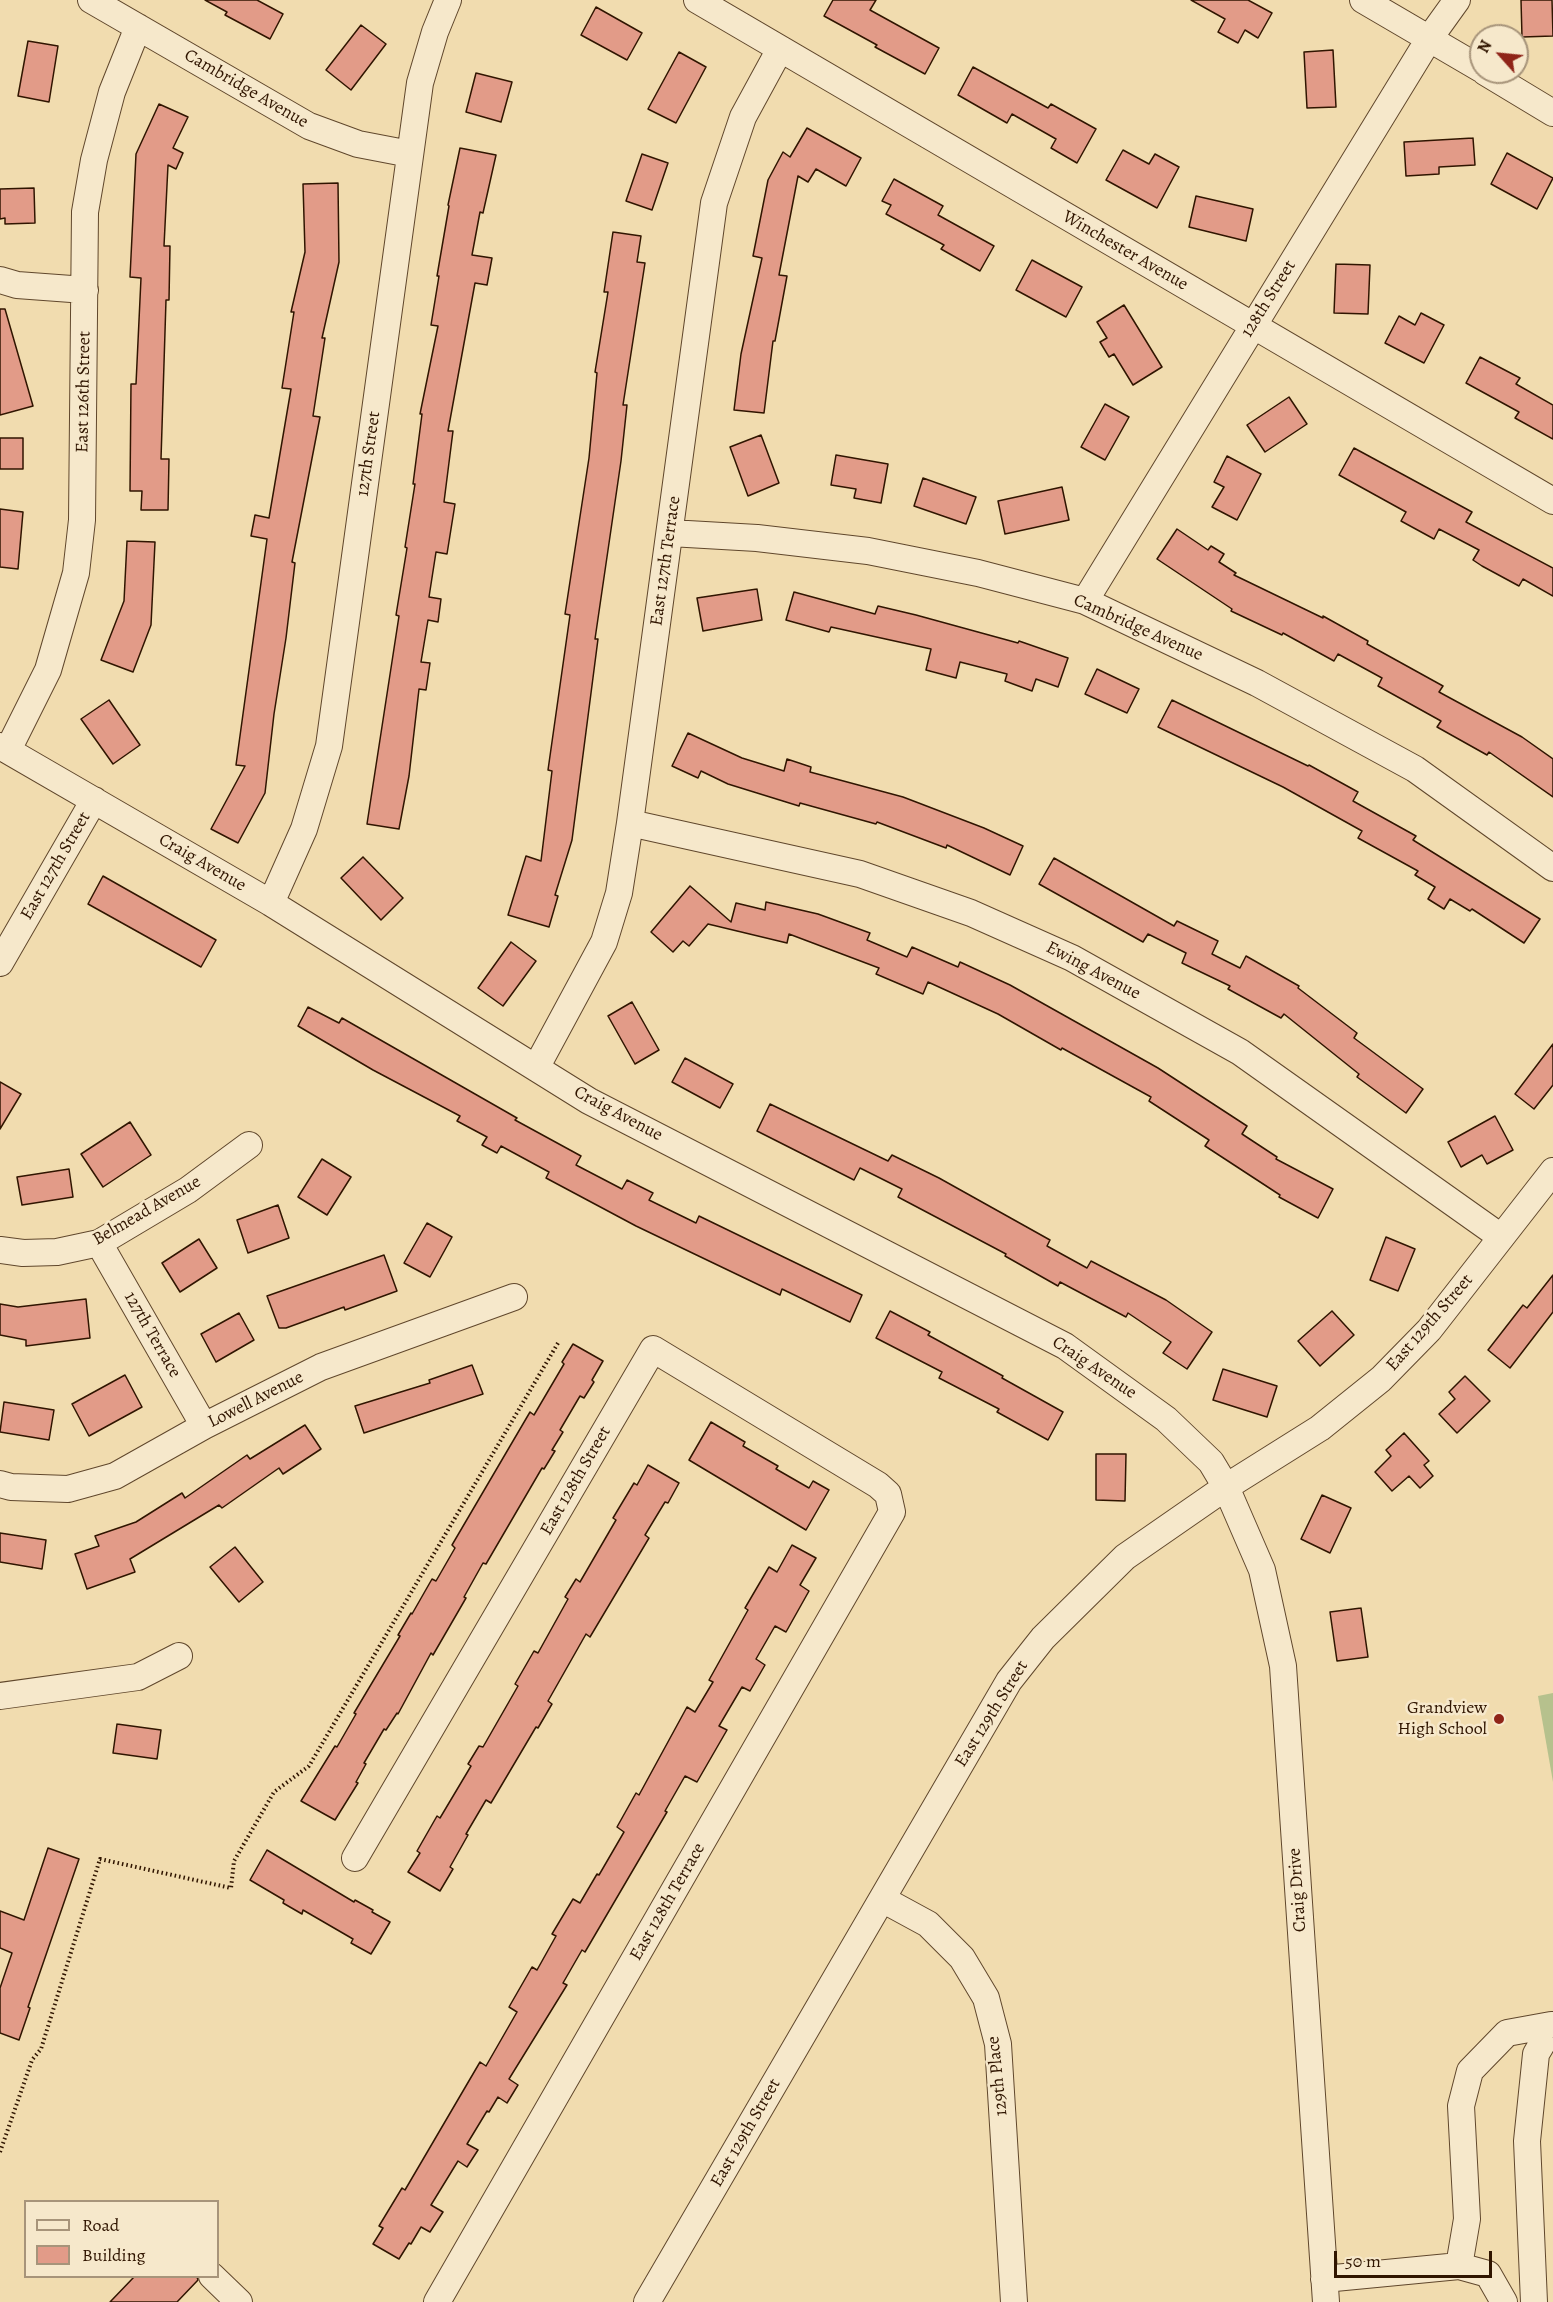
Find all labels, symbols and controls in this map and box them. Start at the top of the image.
north arrow [1469,24,1529,84]
text: N [1472,37,1497,57]
street label: Cambridge Avenue [180,45,312,133]
street label: Winchester Avenue [1058,206,1192,296]
street label: 128th Street [1237,256,1301,342]
street label: East 126th Street [72,331,96,453]
street label: 127th Street [352,410,386,498]
street label: East 127th Terrace [646,495,686,627]
street label: Cambridge Avenue [1070,590,1206,666]
street label: East 127th Street [16,808,96,924]
street label: Craig Avenue [154,829,250,897]
street label: Ewing Avenue [1042,937,1144,1005]
street label: Craig Avenue [570,1082,666,1146]
street label: Belmead Avenue [89,1171,205,1251]
street label: East 129th Street [1382,1270,1478,1376]
street label: 127th Terrace [119,1288,185,1382]
street label: Craig Avenue [1048,1332,1140,1404]
street label: Lowell Avenue [205,1367,307,1433]
street label: East 128th Street [536,1423,616,1539]
street label: East 129th Street [951,1657,1033,1771]
place label: Grandview High School [1398,1698,1487,1740]
marker: Grandview High School [1492,1712,1506,1726]
street label: East 128th Terrace [626,1839,710,1965]
street label: Craig Drive [1284,1847,1312,1933]
street label: 129th Place [983,2035,1013,2117]
street label: East 129th Street [706,2075,786,2191]
legend [24,2200,219,2278]
text: Road [82,2213,119,2237]
scale bar [1337,2239,1494,2277]
text: Building [82,2243,146,2267]
text: 50 m [1345,2249,1381,2273]

